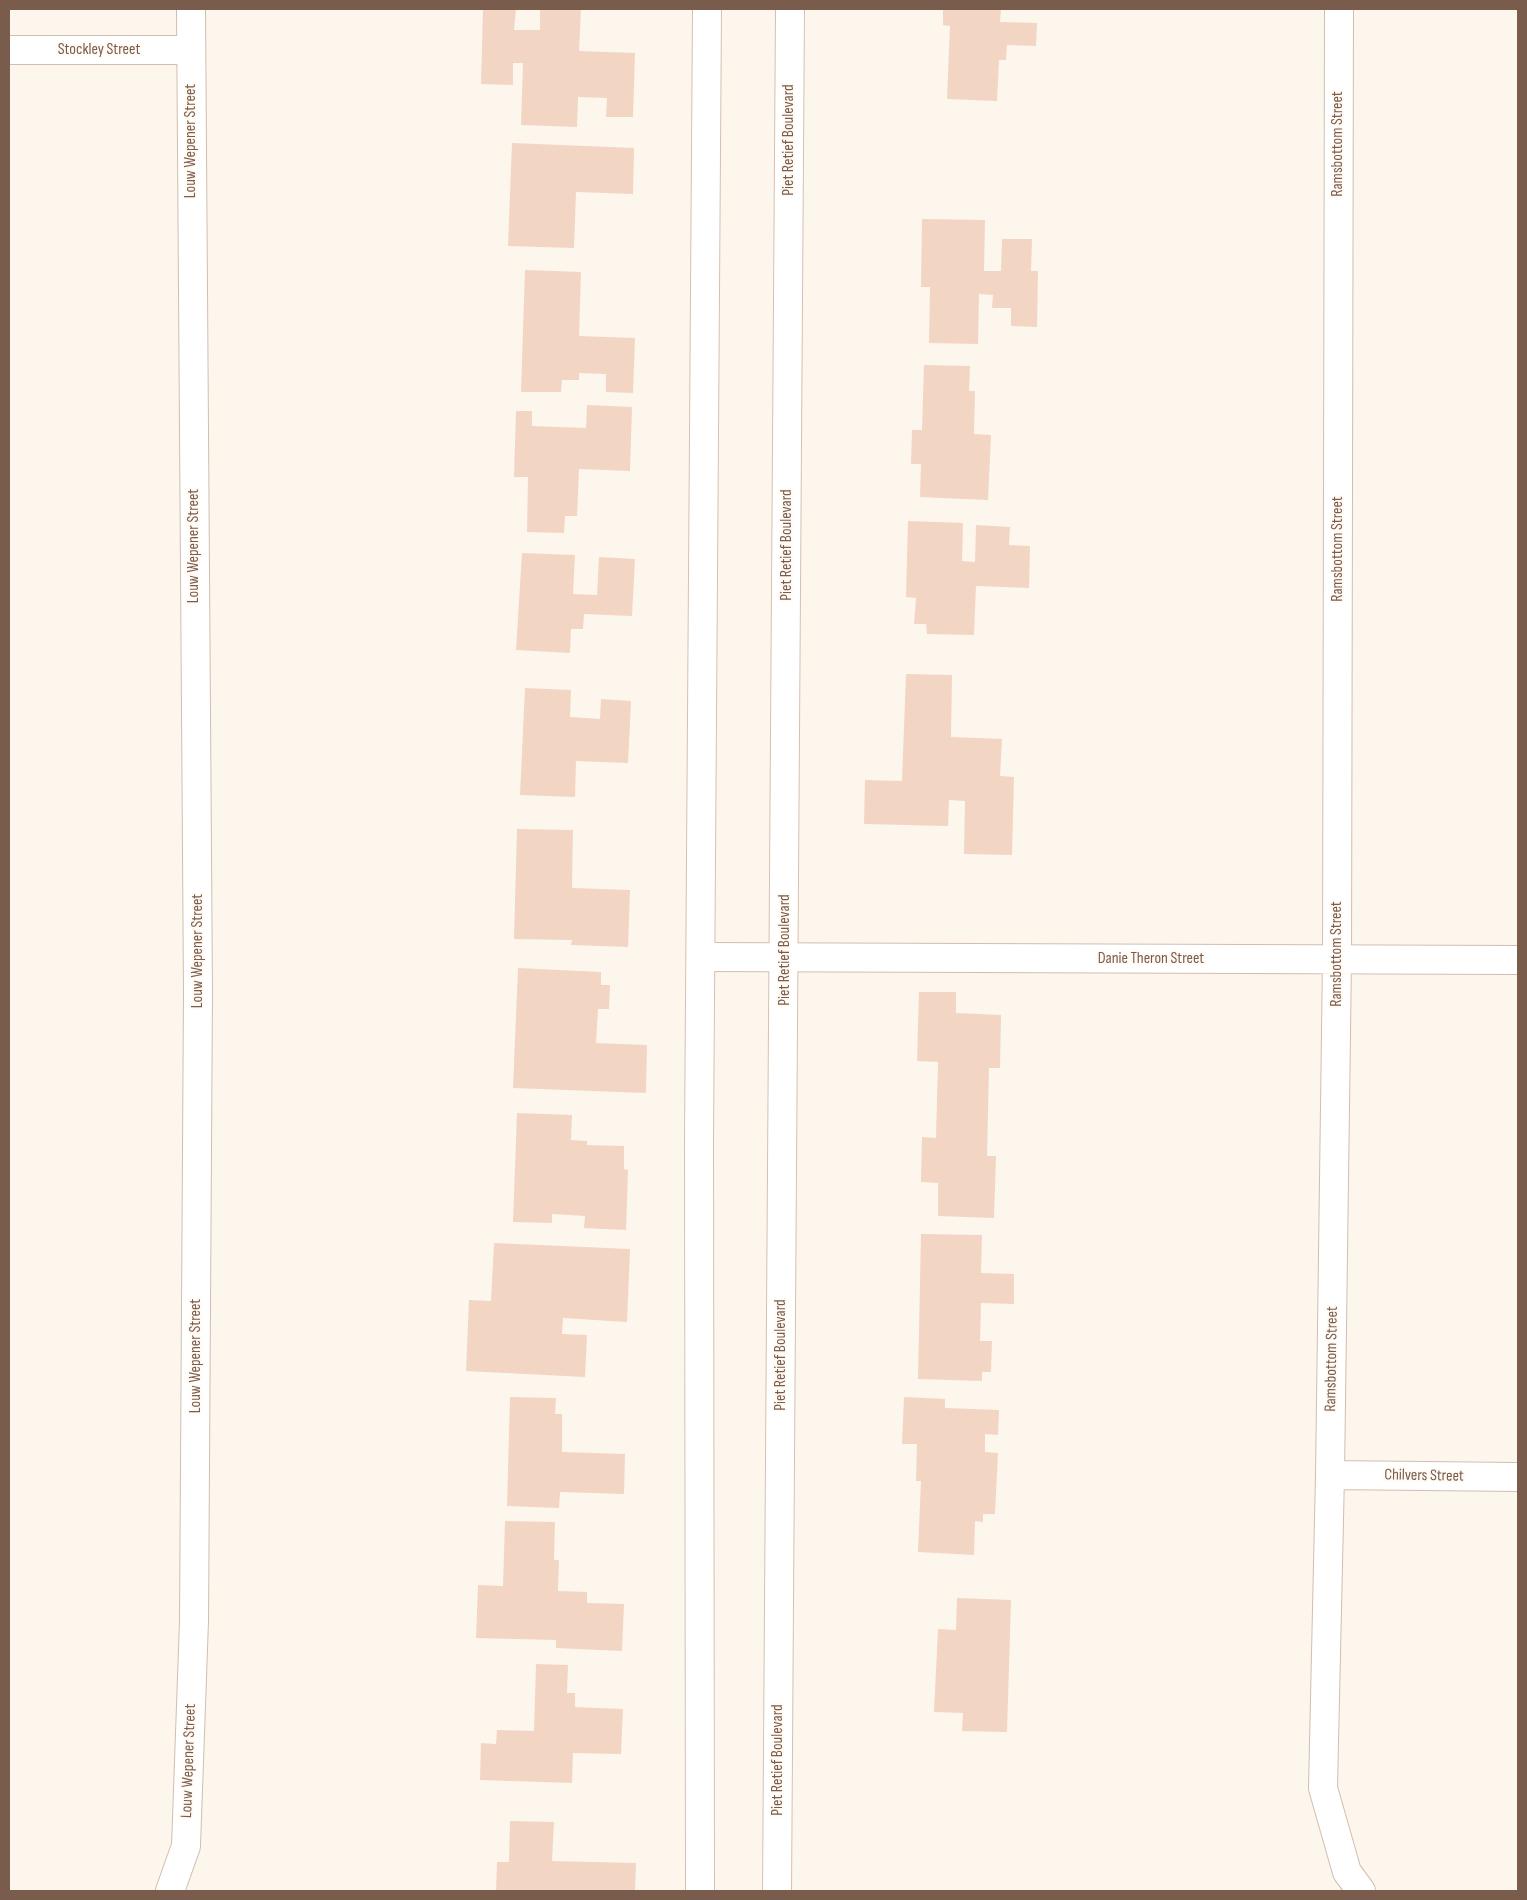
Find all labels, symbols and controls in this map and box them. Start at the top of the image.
street label: Stockley Street [58,40,140,60]
street label: Louw Wepener Street [181,84,201,198]
street label: Piet Retief Boulevard [779,84,799,196]
street label: Ramsbottom Street [1328,91,1348,197]
street label: Louw Wepener Street [184,489,204,603]
street label: Piet Retief Boulevard [777,489,797,601]
street label: Ramsbottom Street [1328,496,1348,602]
street label: Louw Wepener Street [188,894,208,1008]
street label: Piet Retief Boulevard [775,894,795,1006]
street label: Ramsbottom Street [1327,901,1347,1007]
street label: Danie Theron Street [1098,949,1204,969]
street label: Louw Wepener Street [186,1299,206,1413]
street label: Piet Retief Boulevard [771,1299,791,1411]
street label: Ramsbottom Street [1321,1306,1343,1412]
street label: Chilvers Street [1384,1466,1464,1486]
street label: Louw Wepener Street [177,1703,201,1819]
street label: Piet Retief Boulevard [768,1704,788,1816]

